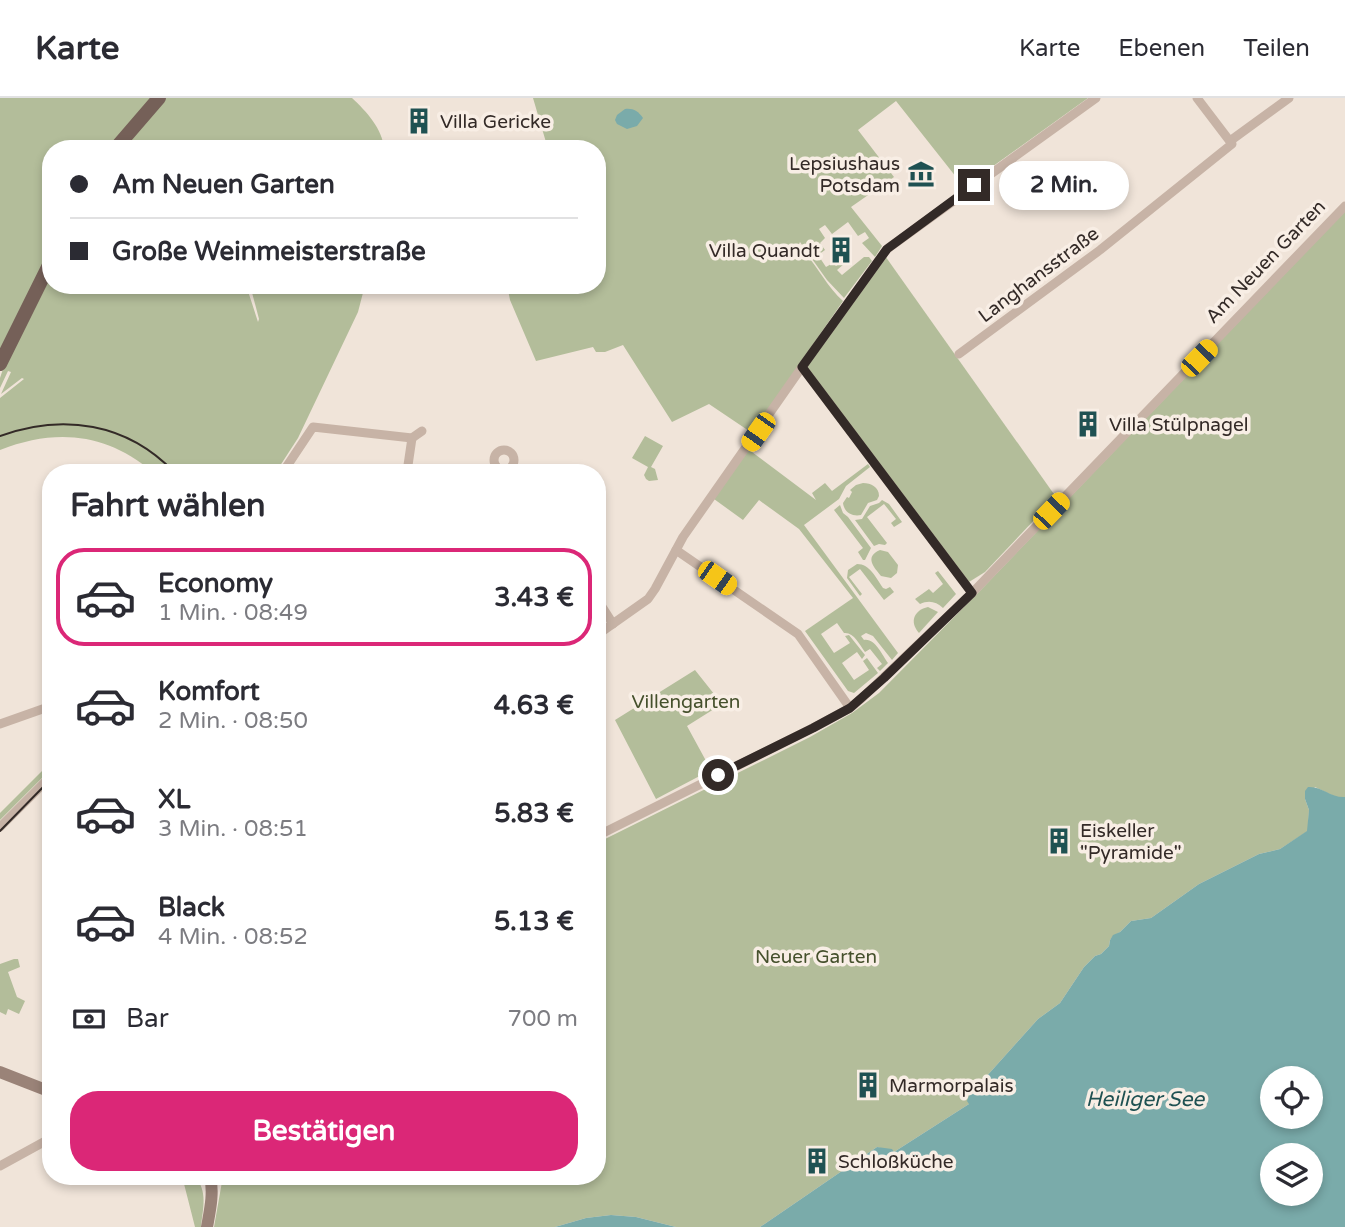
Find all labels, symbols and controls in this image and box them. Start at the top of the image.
text: Karte [35,29,119,68]
text: Karte [1019,34,1080,63]
text: Ebenen [1118,34,1205,63]
text: Teilen [1243,34,1310,63]
building icon: Villa Gericke [404,106,434,136]
place label: Villa Gericke [440,111,551,133]
place label: Lepsiushaus Potsdam [789,153,900,197]
museum icon: Lepsiushaus Potsdam [906,159,936,189]
callout: 2 Min. [998,160,1128,210]
text: Am Neuen Garten [112,169,335,200]
route end [958,169,990,201]
text: 2 Min. [1030,171,1098,199]
street label: Am Neuen Garten [1201,195,1330,328]
street label: Langhansstraße [974,222,1103,327]
building icon: Villa Quandt [826,235,856,265]
text: Große Weinmeisterstraße [112,236,426,267]
place label: Villa Quandt [709,240,820,262]
car [1177,336,1222,380]
car [738,409,779,455]
building icon: Villa Stülpnagel [1073,409,1103,439]
place label: Villa Stülpnagel [1109,414,1248,436]
text: Fahrt wählen [70,487,266,525]
car [1029,489,1074,533]
car [694,557,741,599]
icon: car [74,566,137,629]
text: Economy [158,568,273,599]
text: 3.43 € [494,582,574,613]
text: 1 Min. · 08:49 [158,599,308,627]
icon: car [74,674,137,737]
text: Komfort [158,676,260,707]
text: 4.63 € [494,690,574,721]
park label: Villengarten [632,691,740,713]
text: 2 Min. · 08:50 [158,707,308,735]
route start [702,759,734,791]
icon: car [74,782,137,845]
text: XL [158,784,190,815]
text: 5.83 € [494,798,574,829]
text: 3 Min. · 08:51 [158,815,308,843]
place label: Eiskeller "Pyramide" [1080,820,1181,864]
building icon: Eiskeller "Pyramide" [1044,826,1074,856]
icon: car [74,890,137,953]
text: Black [158,892,225,923]
text: 5.13 € [494,906,574,937]
text: 4 Min. · 08:52 [158,923,308,951]
park label: Neuer Garten [755,946,877,968]
icon: cash [70,1000,108,1038]
text: Bar [126,1003,169,1034]
text: 700 m [508,1005,578,1033]
map controls [1260,1066,1323,1206]
button: locate [1260,1066,1323,1129]
building icon: Marmorpalais [853,1070,883,1100]
place label: Marmorpalais [889,1075,1014,1097]
water label: Heiliger See [1086,1087,1205,1112]
button: Bestätigen [70,1091,578,1171]
button: layers [1260,1143,1323,1206]
building icon: Schloßküche [802,1146,832,1176]
place label: Schloßküche [838,1151,954,1173]

